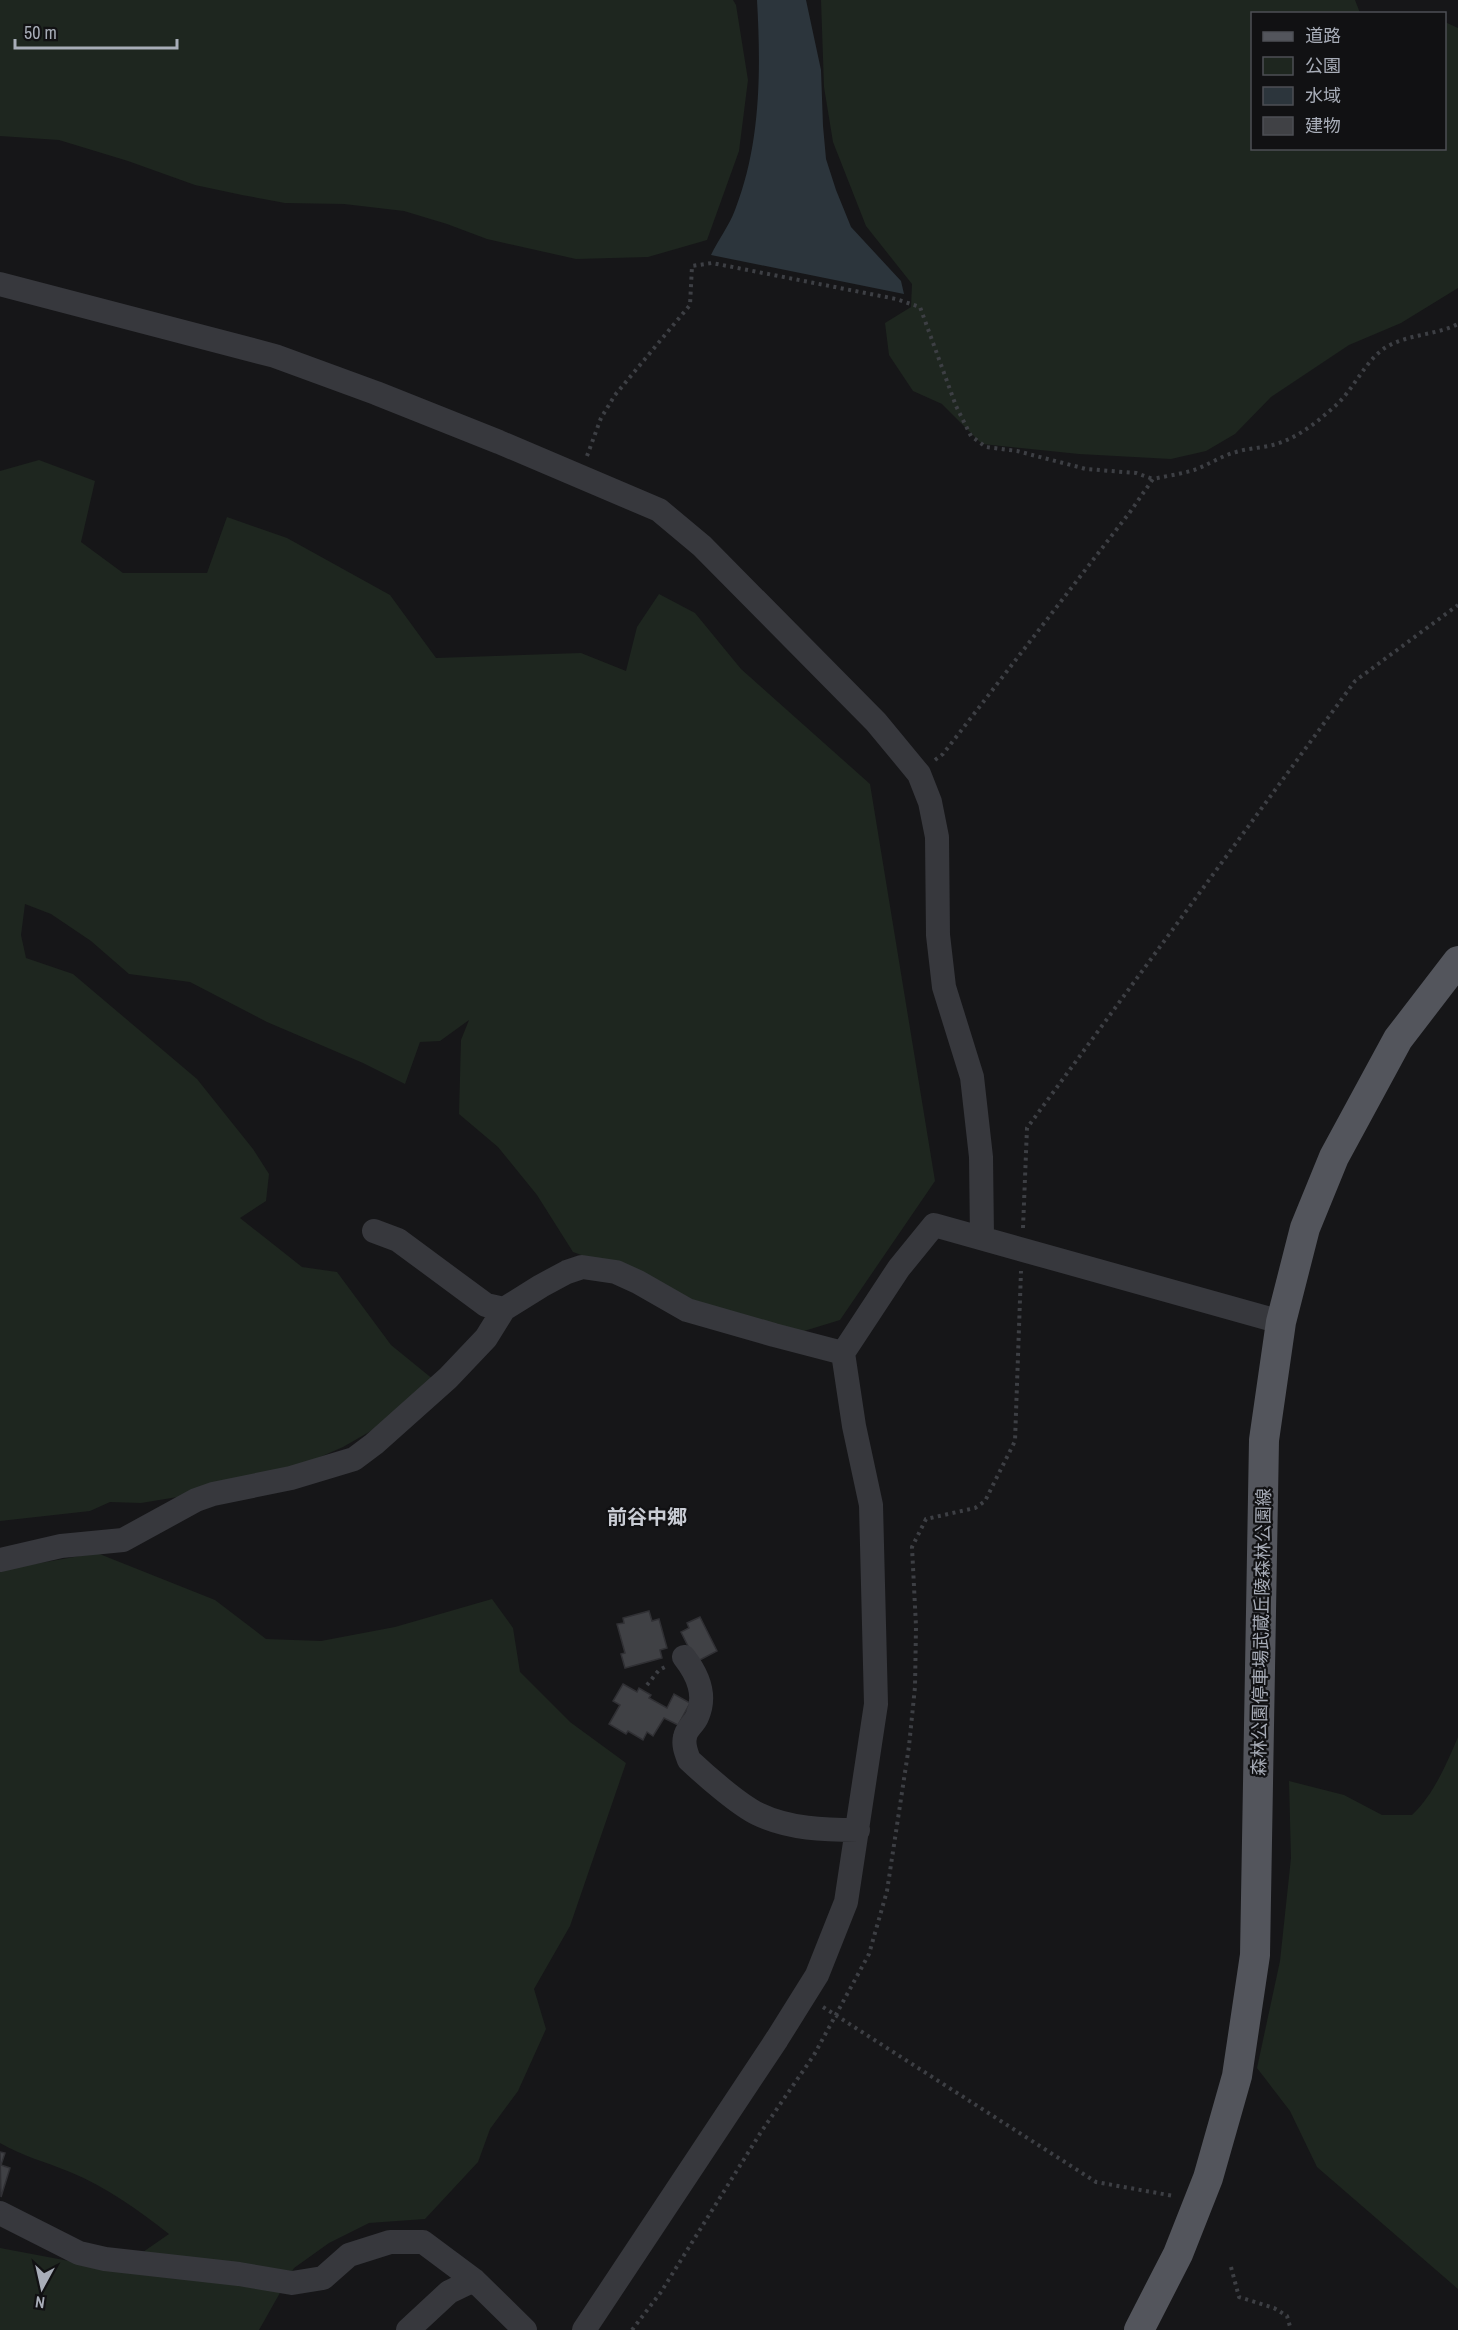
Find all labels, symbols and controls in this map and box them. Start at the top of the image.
scale bar [15,12,177,50]
legend [1251,12,1446,150]
text: 50 m [24,20,57,45]
text: 道路 [1305,23,1341,48]
text: 公園 [1305,53,1341,78]
text: 水域 [1305,83,1341,108]
text: 建物 [1305,113,1341,138]
street label: 森林公園停車場武蔵丘陵森林公園線 [1246,1488,1276,1776]
district label: 前谷中郷 [607,1503,687,1530]
north arrow [12,2258,72,2318]
text: N [34,2291,46,2314]

